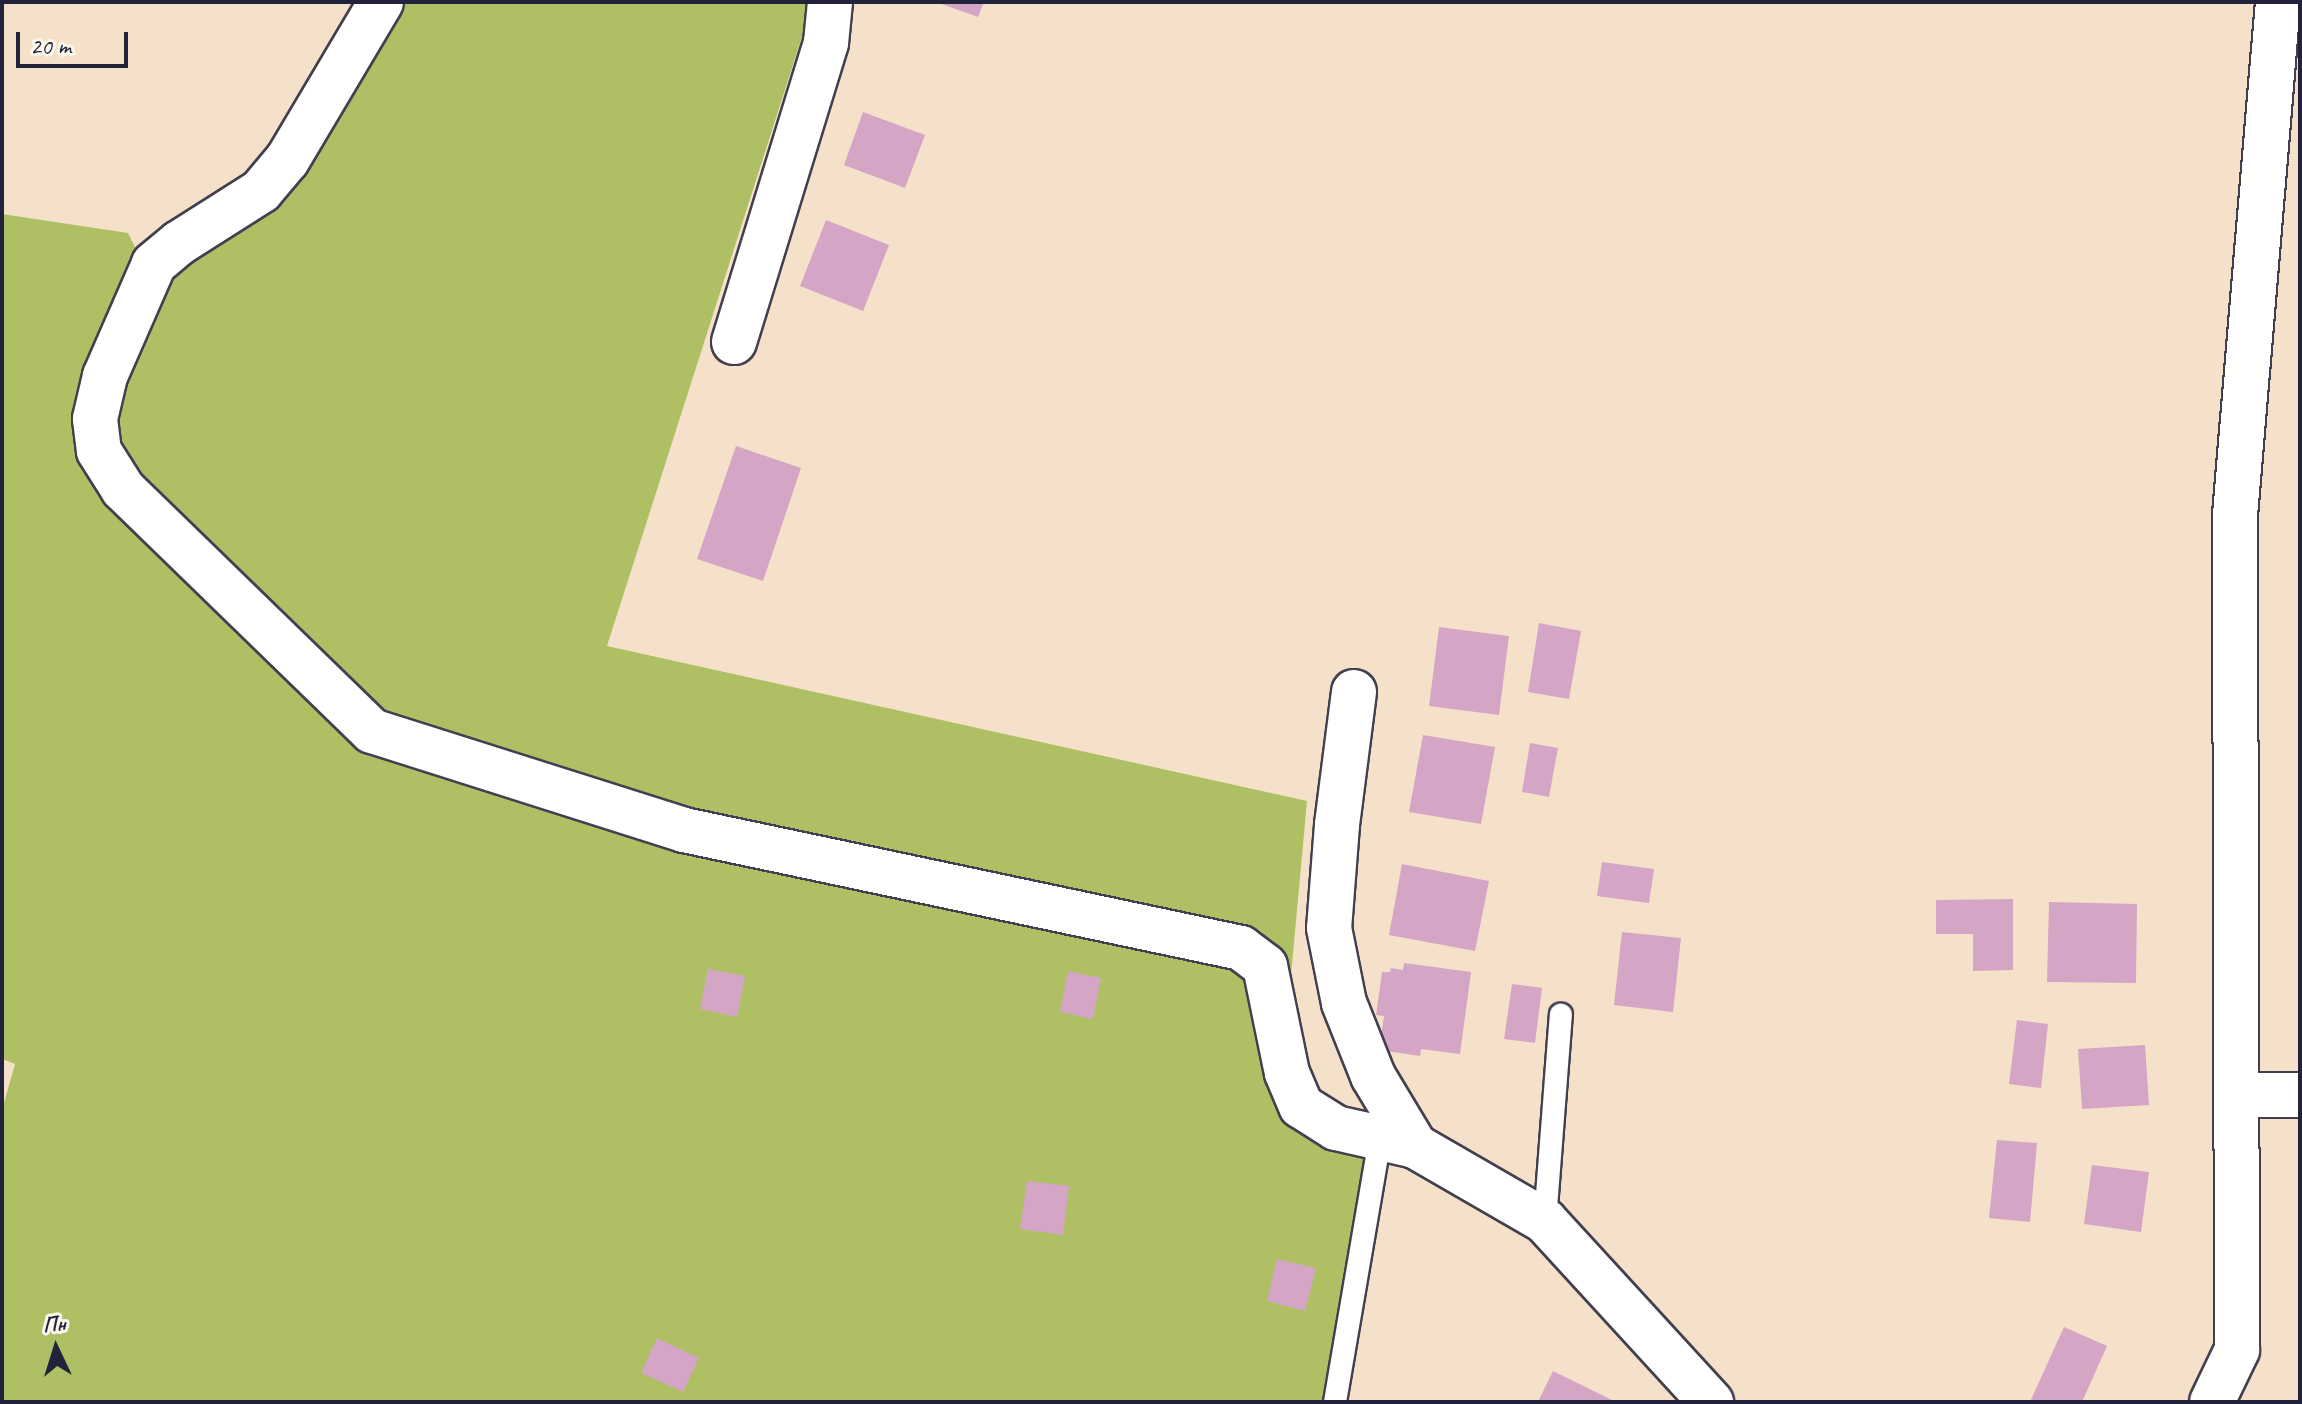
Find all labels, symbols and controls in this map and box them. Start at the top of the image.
scale bar [20,16,132,66]
text: 20 m [30,31,71,61]
north arrow [16,1308,96,1388]
text: Пн [42,1309,67,1339]

